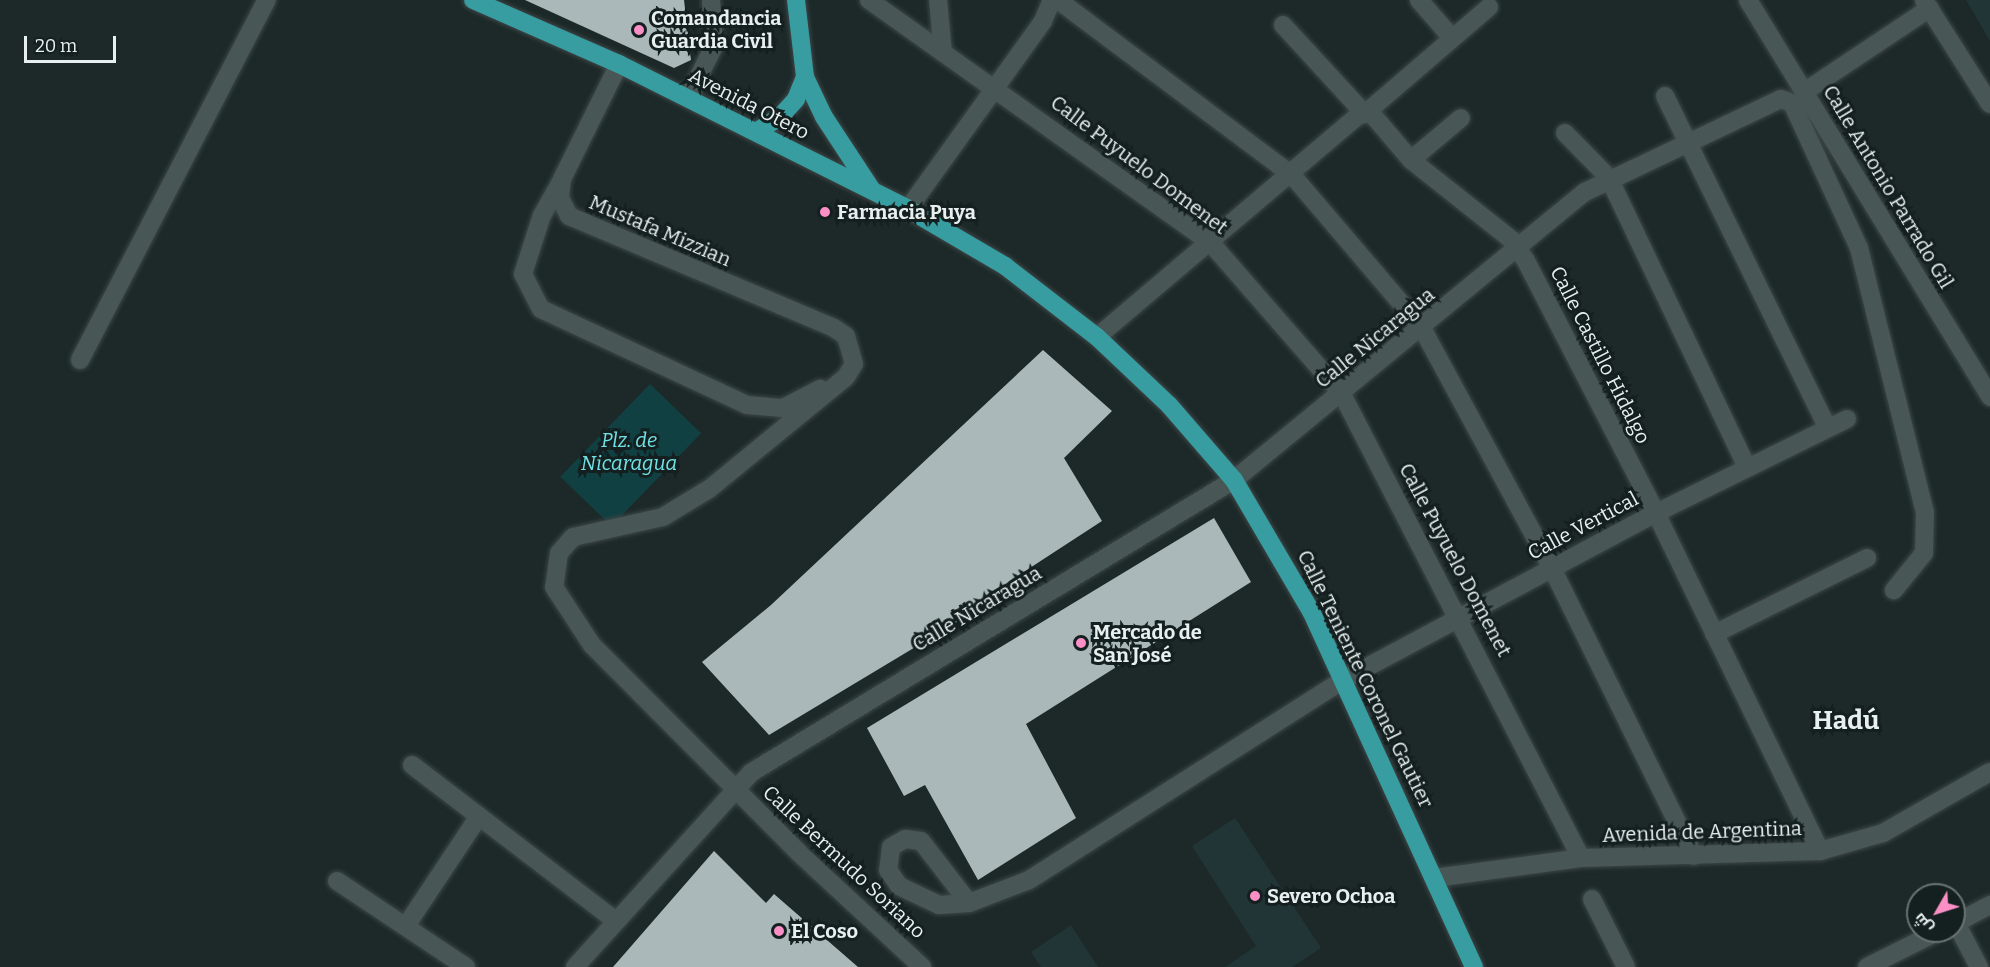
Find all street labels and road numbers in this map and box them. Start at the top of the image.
street label: Avenida Otero [685,63,813,145]
street label: Calle Antonio Parrado Gil [1818,81,1958,293]
street label: Calle Puyuelo Domenet [1046,91,1232,239]
street label: Mustafa Mizzian [585,190,735,272]
street label: Calle Castillo Hidalgo [1545,262,1655,448]
street label: Calle Nicaragua [1311,283,1439,393]
street label: Calle Puyuelo Domenet [1394,459,1516,661]
street label: Calle Vertical [1524,487,1642,565]
street label: Calle Teniente Coronel Gautier [1292,546,1438,812]
street label: Calle Nicaragua [908,561,1046,657]
street label: Calle Bermudo Soriano [758,780,930,944]
street label: Avenida de Argentina [1602,817,1802,847]

